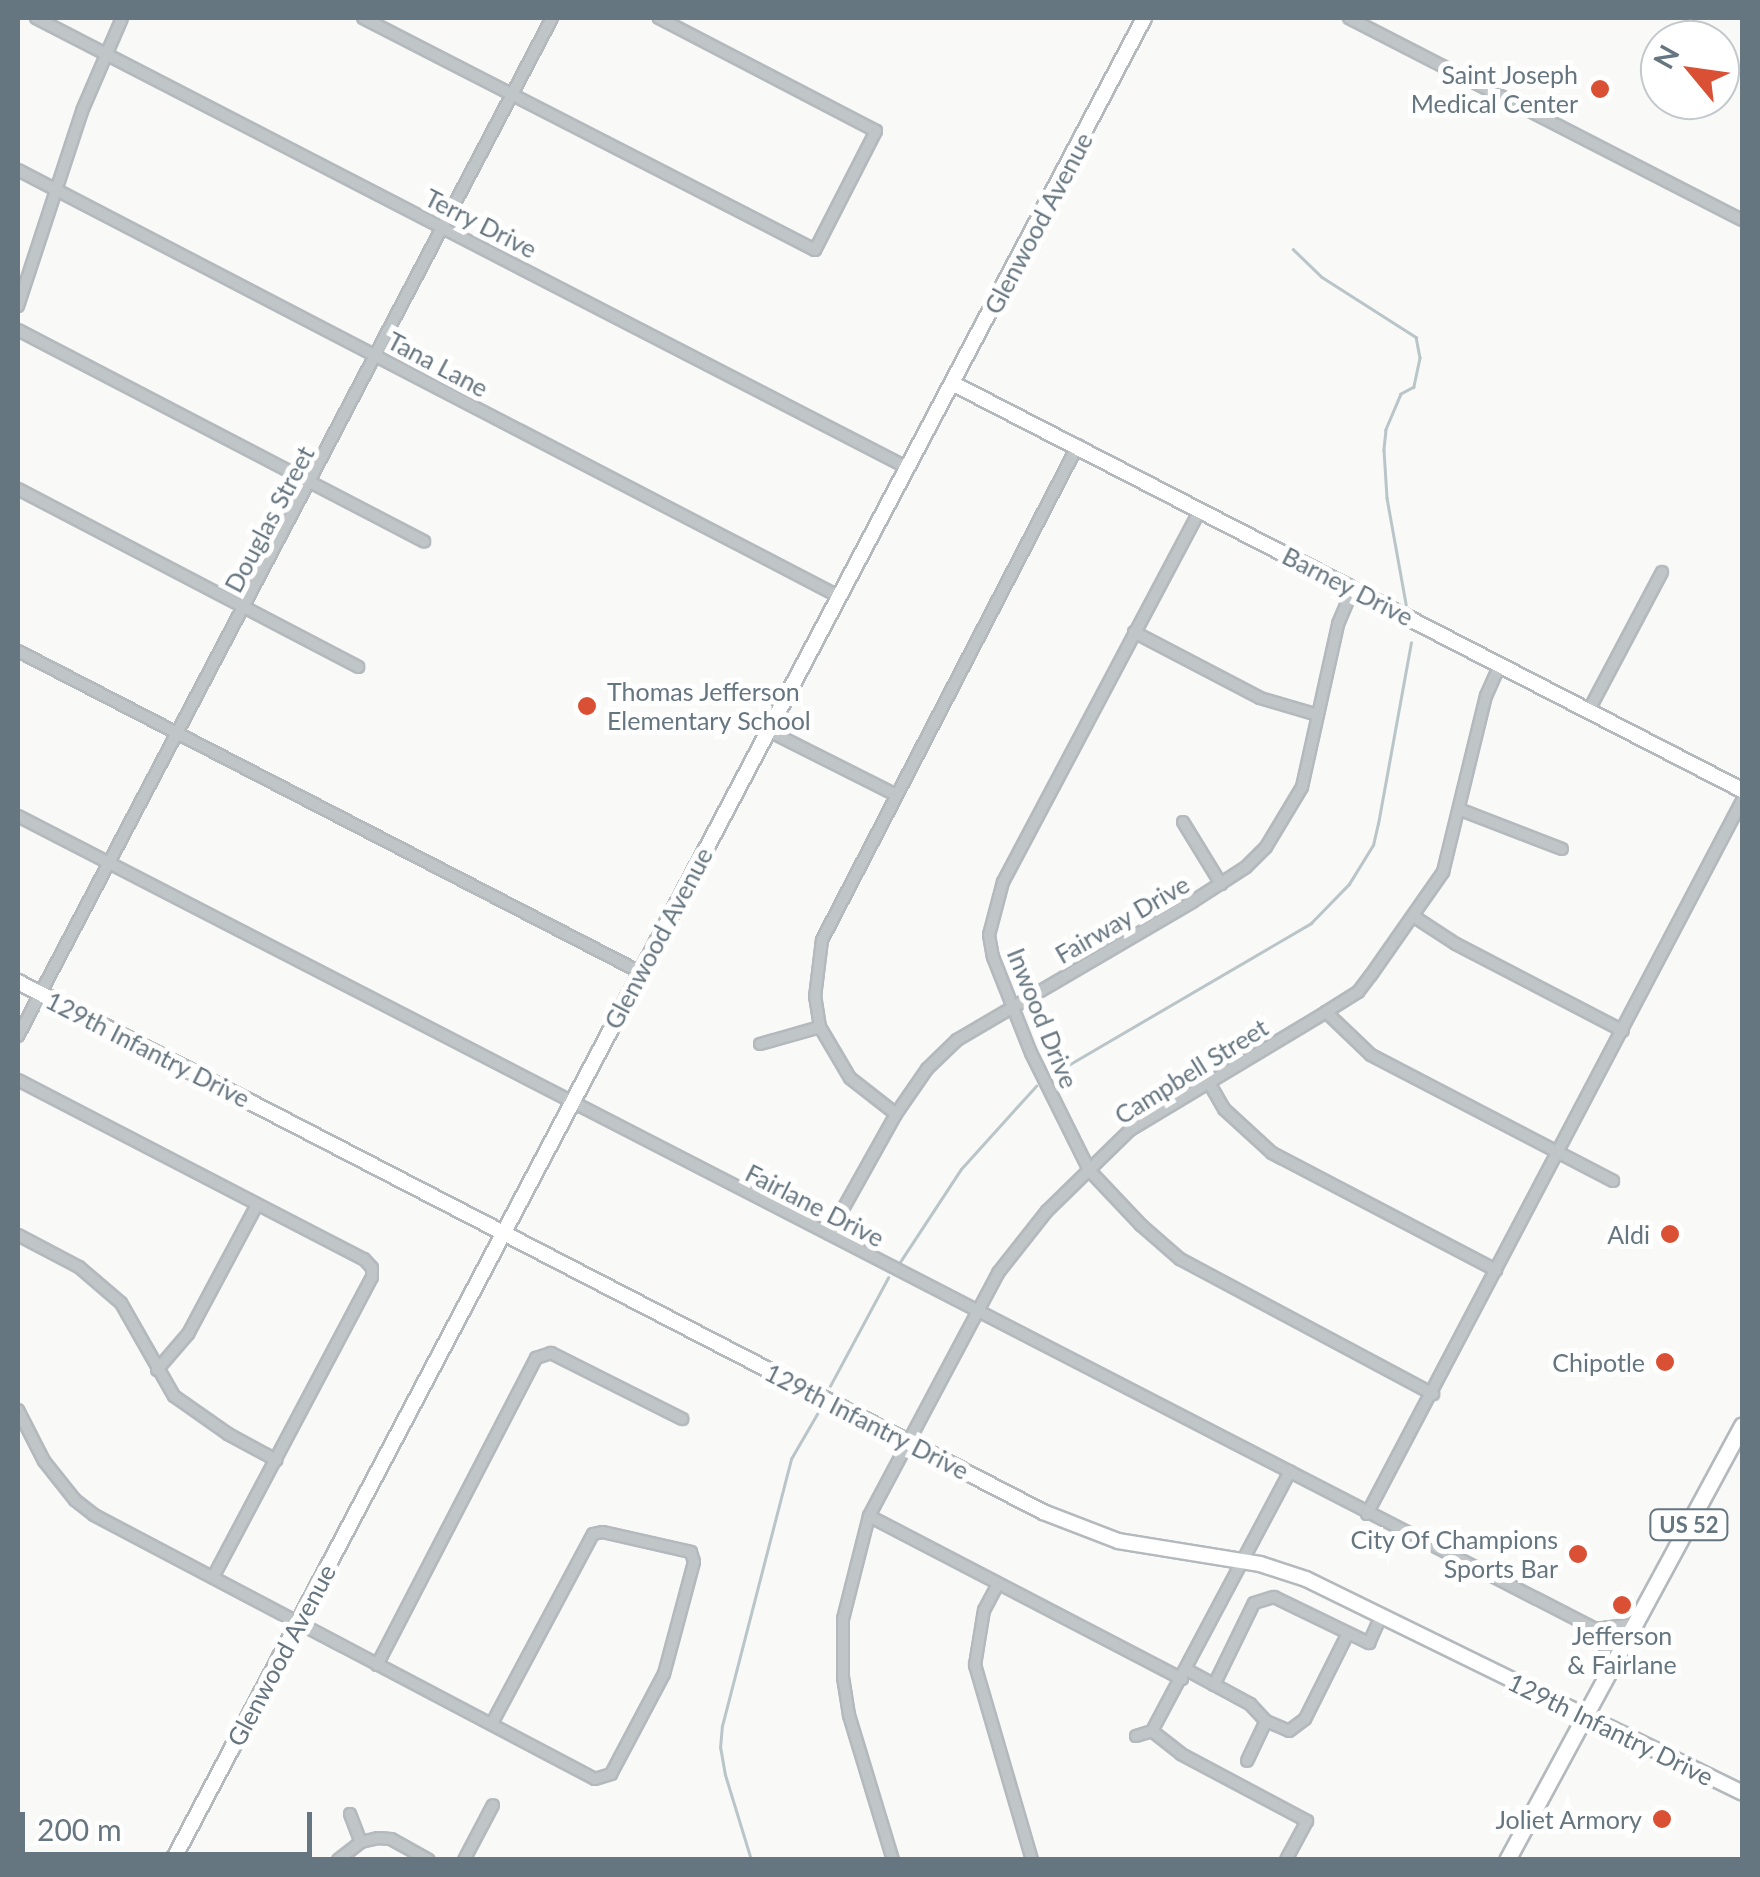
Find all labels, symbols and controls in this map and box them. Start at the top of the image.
north arrow [1640,20,1740,120]
text: N [1645,39,1686,74]
place label: Saint Joseph Medical Center [1411,60,1578,119]
marker: Saint Joseph Medical Center [1587,76,1613,102]
street label: Glenwood Avenue [977,127,1099,319]
street label: Terry Drive [420,182,542,264]
street label: Tana Lane [383,325,493,403]
street label: Douglas Street [218,441,320,597]
street label: Barney Drive [1277,540,1419,632]
place label: Thomas Jefferson Elementary School [607,677,811,736]
marker: Thomas Jefferson Elementary School [576,695,598,717]
street label: Glenwood Avenue [597,842,719,1034]
street label: Fairway Drive [1049,868,1195,970]
street label: Inwood Drive [1001,944,1085,1092]
street label: 129th Infantry Drive [41,985,255,1113]
street label: Campbell Street [1109,1012,1273,1130]
street label: Fairlane Drive [741,1157,889,1253]
place label: Aldi [1607,1219,1650,1249]
marker: Aldi [1659,1223,1681,1245]
place label: Chipotle [1552,1347,1645,1377]
marker: Chipotle [1654,1351,1676,1373]
street label: 129th Infantry Drive [760,1357,974,1485]
road number: US 52 [1649,1508,1729,1542]
place label: City Of Champions Sports Bar [1349,1525,1558,1584]
marker: City Of Champions Sports Bar [1567,1543,1589,1565]
street label: Glenwood Avenue [220,1559,342,1751]
marker: Jefferson & Fairlane [1611,1594,1633,1616]
place label: Jefferson & Fairlane [1567,1621,1677,1680]
street label: 129th Infantry Drive [1503,1666,1719,1792]
scale bar [25,1792,318,1854]
place label: Joliet Armory [1495,1804,1642,1834]
marker: Joliet Armory [1651,1808,1673,1830]
text: 200 m [37,1811,122,1847]

